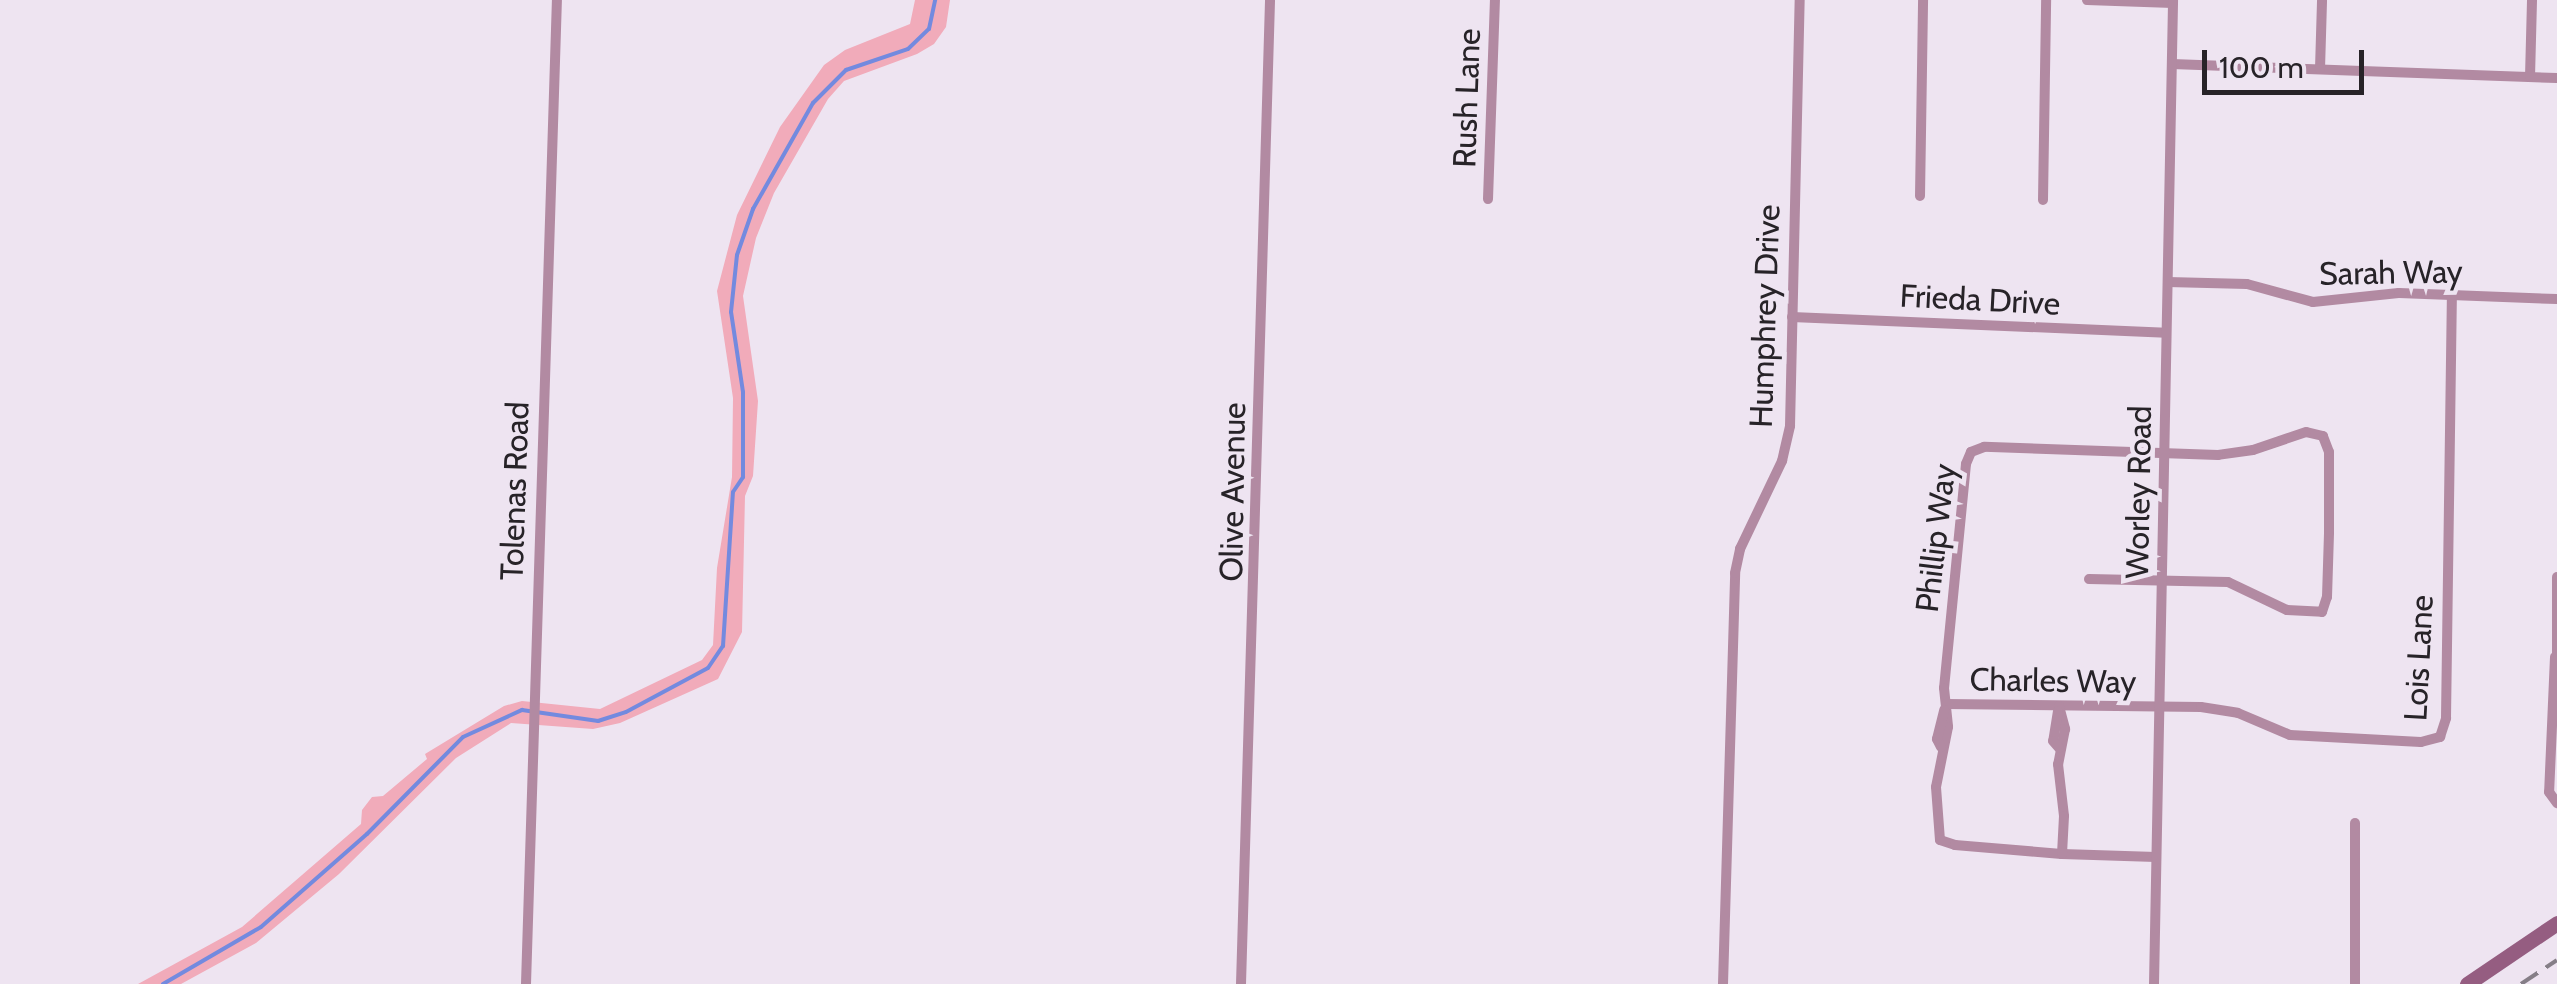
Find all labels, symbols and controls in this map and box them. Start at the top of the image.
street label: Rush Lane [1445,28,1489,168]
scale bar [2207,30,2370,92]
text: 100 m [2219,49,2304,86]
street label: Humphrey Drive [1742,204,1788,428]
street label: Sarah Way [2319,253,2463,293]
street label: Frieda Drive [1899,277,2061,323]
street label: Tolenas Road [493,401,537,581]
street label: Olive Avenue [1212,402,1254,582]
street label: Worley Road [2118,405,2160,579]
street label: Phillip Way [1908,462,1964,614]
street label: Lois Lane [2397,594,2441,722]
street label: Charles Way [1969,660,2137,702]

